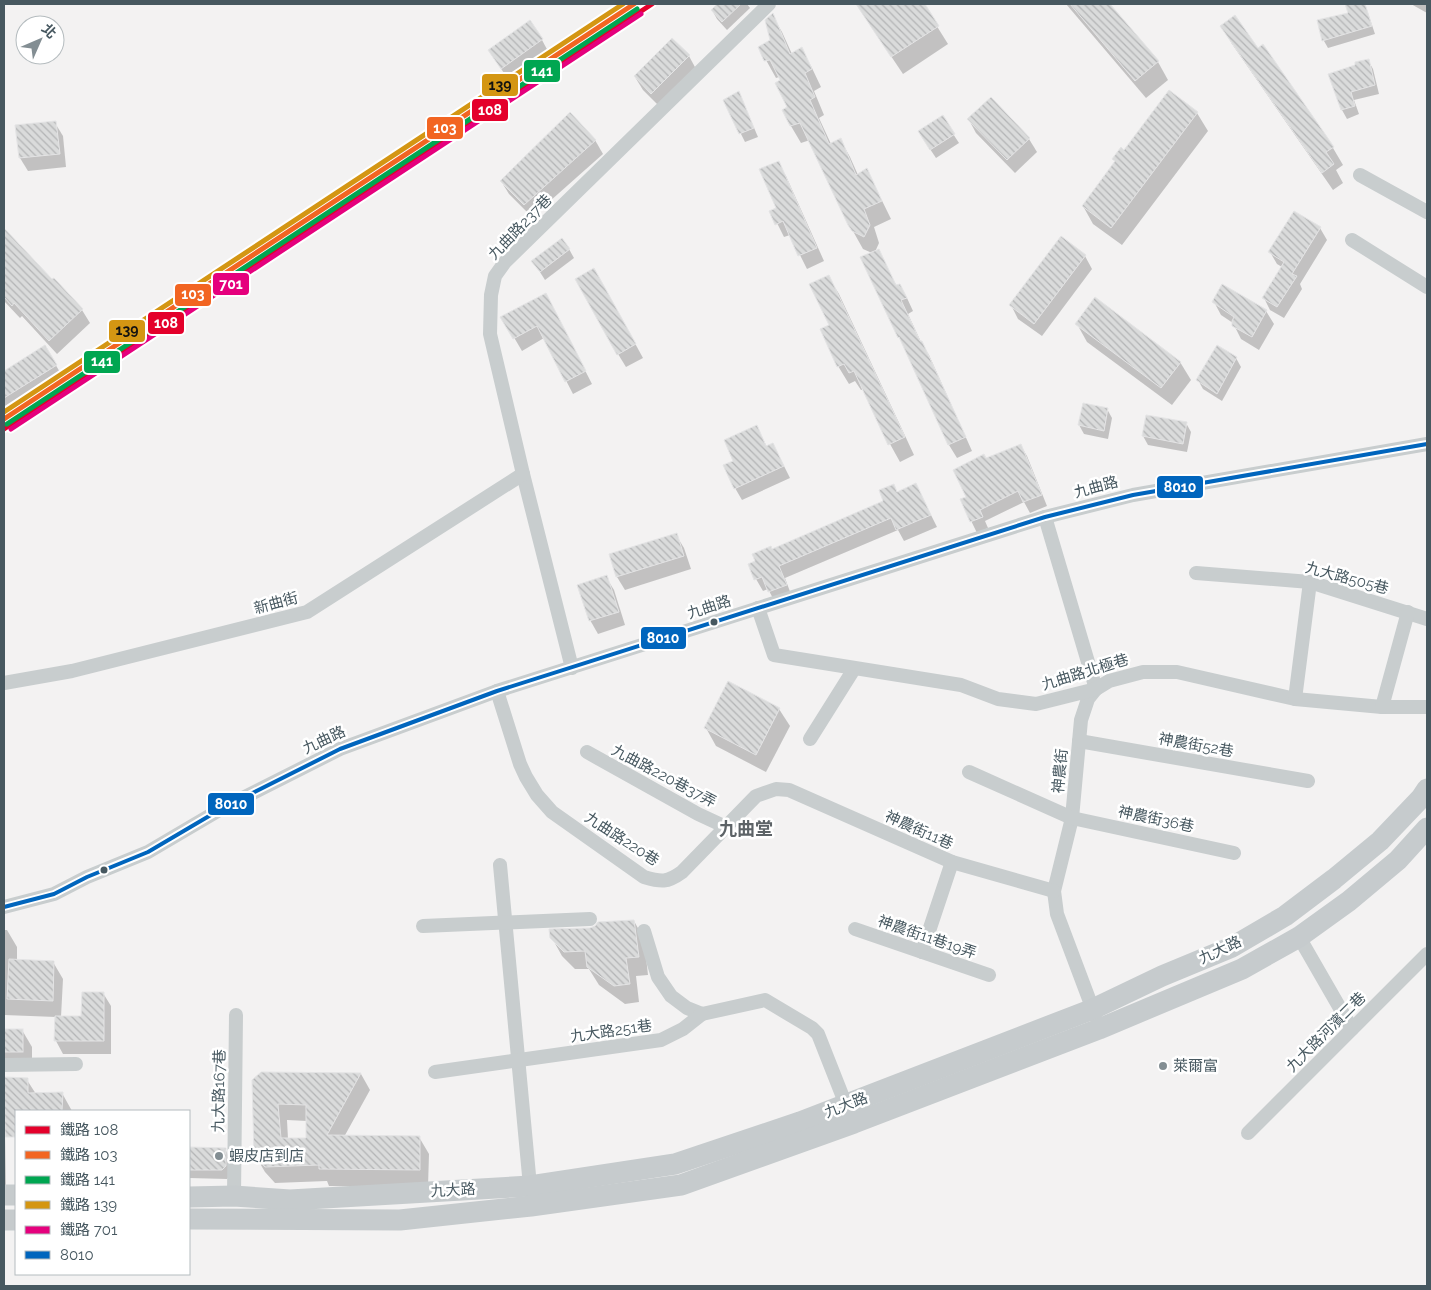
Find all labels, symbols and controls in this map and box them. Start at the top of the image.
north arrow [15,15,65,65]
text: 北 [39,20,60,41]
line badge: 141 [523,59,561,83]
text: 141 [531,63,553,79]
line badge: 139 [481,73,519,97]
text: 139 [489,77,511,93]
line badge: 108 [471,98,509,122]
text: 108 [478,102,502,118]
line badge: 103 [426,116,464,140]
text: 103 [433,120,457,136]
street label: 九曲路237巷 [484,191,556,263]
line badge: 701 [212,272,250,296]
text: 701 [219,276,243,292]
line badge: 103 [174,283,212,307]
text: 103 [181,286,205,302]
line badge: 108 [147,311,185,335]
text: 108 [154,315,178,331]
line badge: 139 [108,319,146,343]
text: 139 [116,322,138,338]
line badge: 141 [83,350,121,374]
text: 141 [91,353,113,369]
street label: 九曲路 [1072,472,1120,502]
line badge: 8010 [1156,475,1204,499]
text: 8010 [1164,479,1196,495]
street label: 九大路505巷 [1303,558,1391,598]
street label: 新曲街 [252,588,300,618]
street label: 九曲路 [685,591,733,623]
unlabelled marker [709,617,719,627]
line badge: 8010 [640,626,687,650]
text: 8010 [647,630,679,646]
street label: 九曲路北極巷 [1039,650,1131,694]
street label: 九曲路 [300,722,348,758]
street label: 神農街52巷 [1157,730,1235,760]
street label: 九曲路220巷37弄 [609,741,719,811]
street label: 神農街 [1049,748,1071,794]
line badge: 8010 [207,792,255,816]
text: 8010 [215,796,247,812]
street label: 神農街36巷 [1116,802,1196,836]
street label: 神農街11巷 [882,807,956,853]
street label: 九曲路220巷 [582,808,662,870]
district label: 九曲堂 [719,818,773,839]
unlabelled marker [99,865,109,875]
street label: 神農街11巷19弄 [875,912,979,962]
street label: 九大路 [1196,932,1244,968]
street label: 九大路河濱二巷 [1283,989,1369,1075]
street label: 九大路251巷 [569,1016,653,1046]
street label: 九大路167巷 [209,1049,229,1133]
place label: 萊爾富 [1173,1057,1218,1075]
marker: 萊爾富 [1157,1060,1169,1072]
street label: 九大路 [822,1089,870,1121]
legend [15,1110,190,1275]
text: 鐵路 108 [60,1121,118,1139]
text: 鐵路 103 [60,1146,117,1164]
place label: 蝦皮店到店 [229,1147,304,1165]
marker: 蝦皮店到店 [213,1150,225,1162]
text: 鐵路 141 [60,1171,115,1189]
street label: 九大路 [430,1180,476,1200]
text: 鐵路 139 [60,1196,117,1214]
text: 鐵路 701 [60,1221,118,1239]
text: 8010 [60,1246,94,1264]

